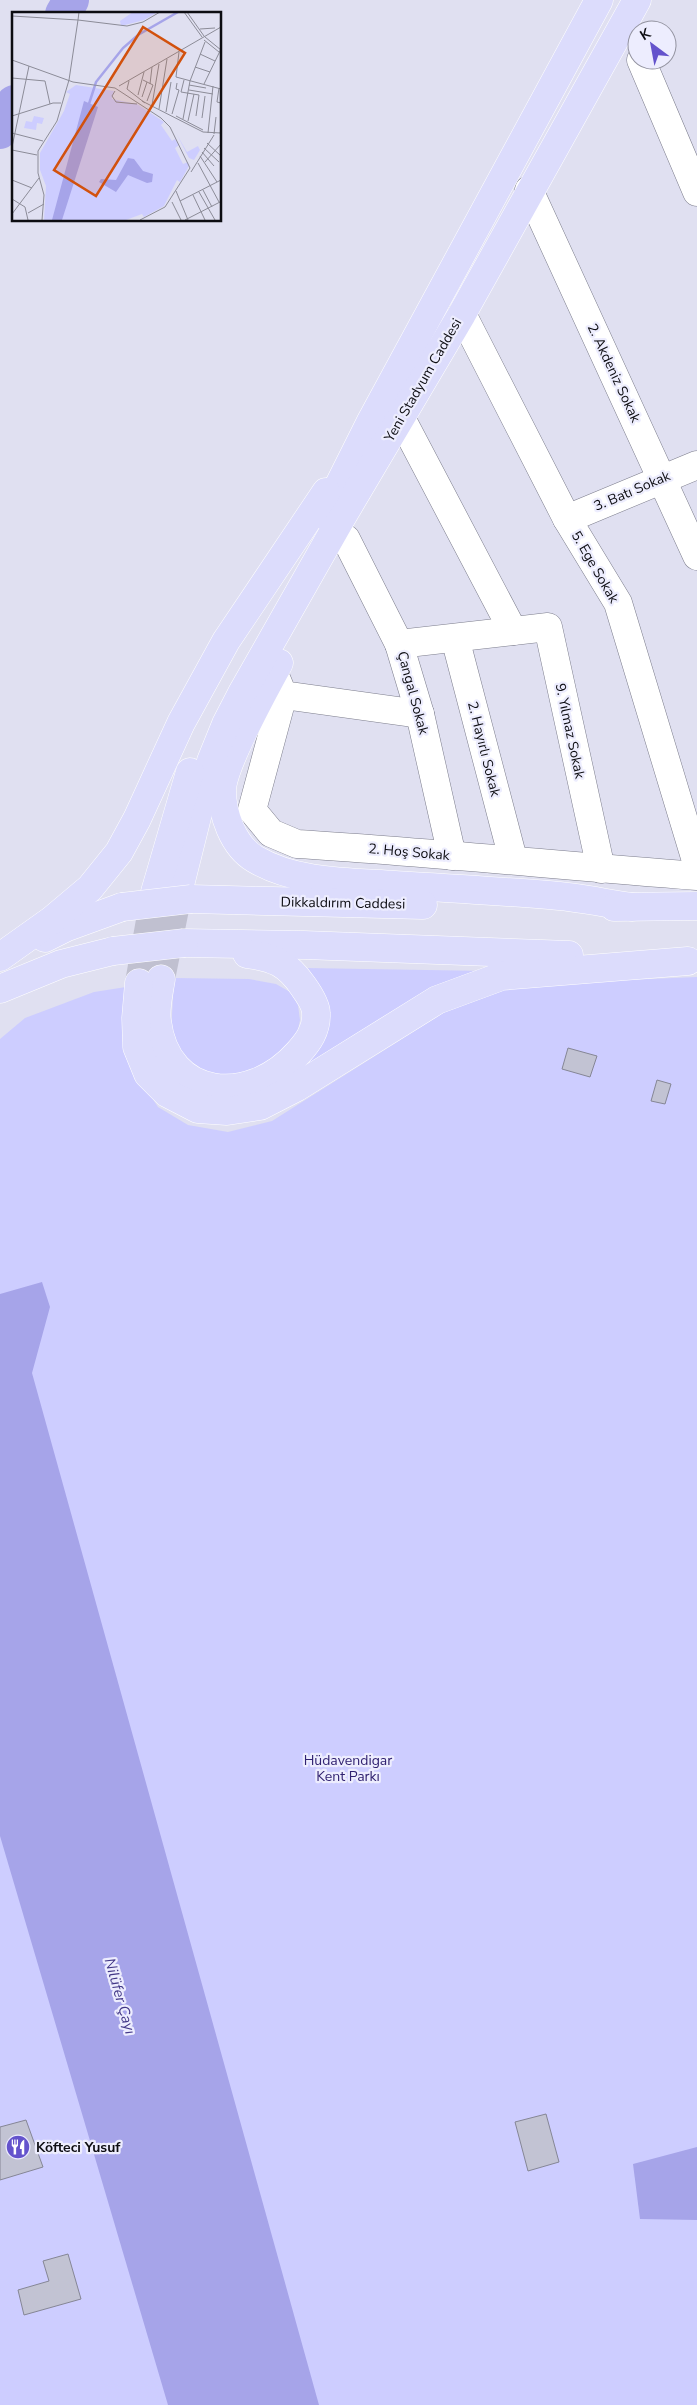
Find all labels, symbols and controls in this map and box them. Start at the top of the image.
inset map [12,12,221,221]
north arrow [627,20,677,70]
text: K [636,24,655,45]
street label: Yeni Stadyum Caddesi [379,315,466,446]
street label: 2. Akdeniz Sokak [583,321,646,426]
street label: 3. Batı Sokak [591,466,674,516]
street label: 5. Ege Sokak [567,527,624,607]
street label: Çangal Sokak [393,649,434,738]
street label: 9. Yılmaz Sokak [551,682,590,781]
street label: 2. Hayırlı Sokak [463,699,505,800]
street label: 2. Hoş Sokak [367,839,452,865]
street label: Dikkaldırım Caddesi [280,892,406,914]
park label: Hüdavendigar Kent Parkı [304,1751,392,1786]
water label: Nilüfer Çayı [100,1956,140,2036]
restaurant icon: Köfteci Yusuf [5,2134,31,2160]
place label: Köfteci Yusuf [36,2138,121,2157]

